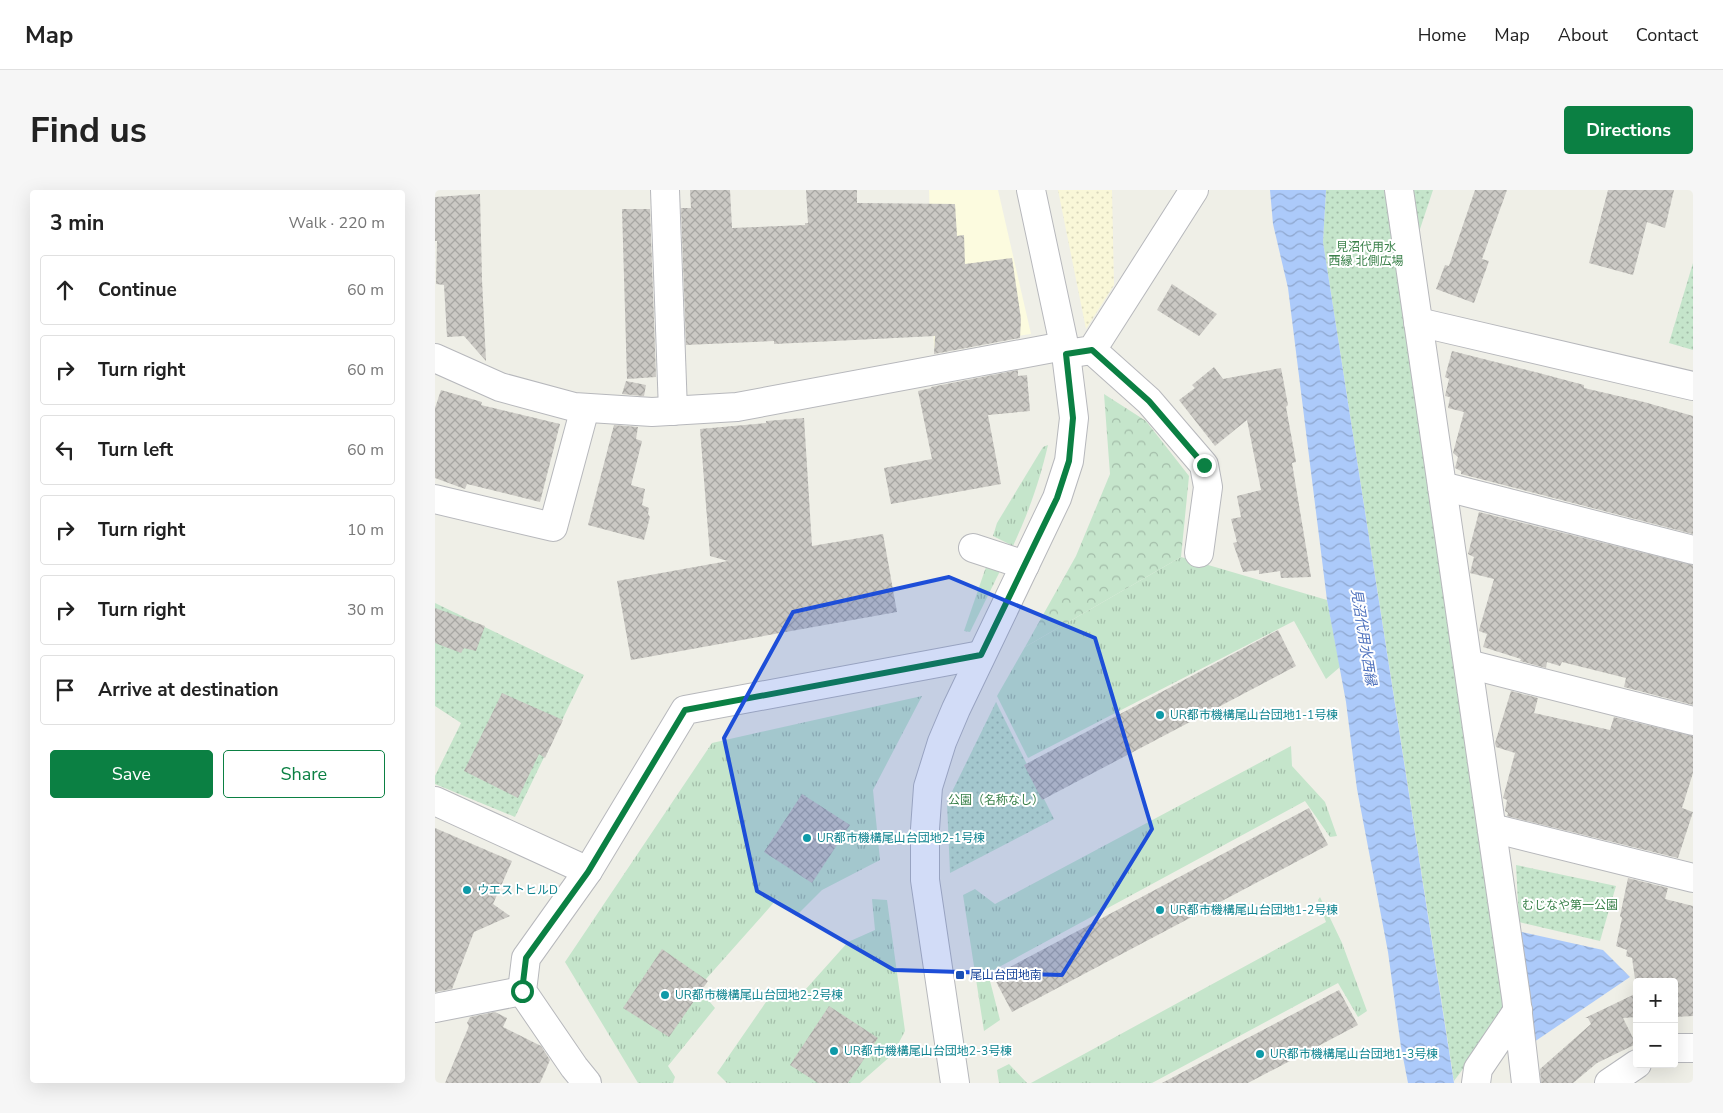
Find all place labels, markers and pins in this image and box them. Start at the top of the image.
place label: UR都市機構尾山台団地1-1号棟 [1170,707,1338,723]
marker: UR都市機構尾山台団地1-1号棟 [1154,709,1166,721]
place label: UR都市機構尾山台団地2-1号棟 [817,830,985,846]
marker: UR都市機構尾山台団地2-1号棟 [801,832,813,844]
place label: ウエストヒルD [477,882,558,898]
marker: ウエストヒルD [461,884,473,896]
place label: UR都市機構尾山台団地1-2号棟 [1170,902,1338,918]
marker: UR都市機構尾山台団地1-2号棟 [1154,904,1166,916]
place label: 尾山台団地南 [970,967,1042,983]
marker: 尾山台団地南 [954,969,966,981]
place label: UR都市機構尾山台団地2-2号棟 [675,987,843,1003]
marker: UR都市機構尾山台団地2-2号棟 [659,989,671,1001]
place label: UR都市機構尾山台団地2-3号棟 [844,1043,1012,1059]
marker: UR都市機構尾山台団地2-3号棟 [828,1045,840,1057]
place label: UR都市機構尾山台団地1-3号棟 [1270,1046,1438,1062]
marker: UR都市機構尾山台団地1-3号棟 [1254,1048,1266,1060]

